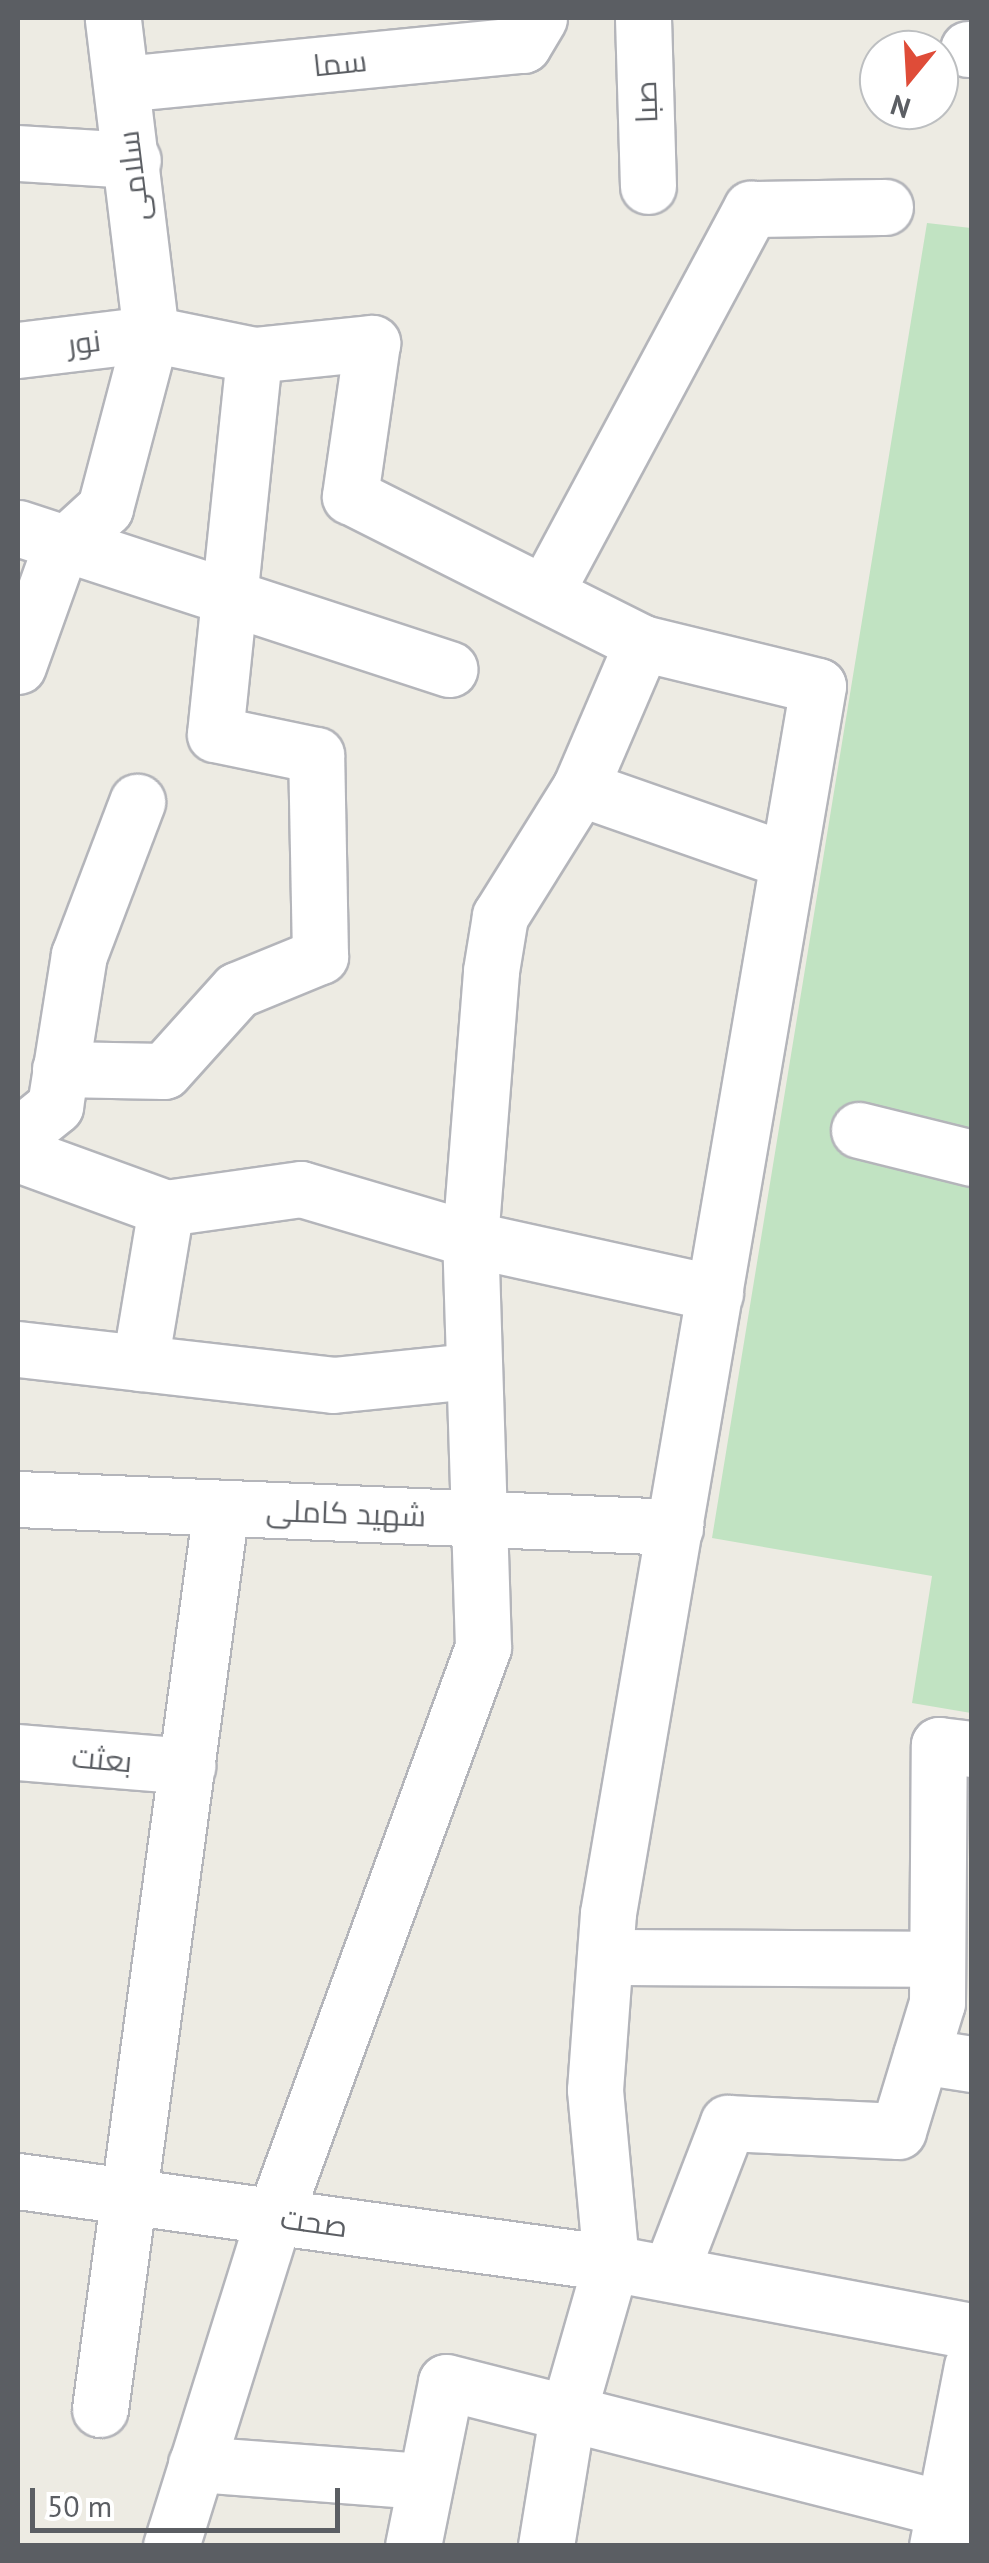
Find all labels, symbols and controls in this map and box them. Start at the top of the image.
north arrow [859,30,959,130]
street label: سما [311,42,369,84]
street label: صبا [627,80,665,124]
text: N [886,87,915,128]
street label: سلامی [110,129,156,223]
street label: نور [65,322,103,362]
street label: شهید کاملی [265,1492,427,1534]
street label: بعثت [70,1738,134,1780]
street label: صحت [278,2199,350,2245]
scale bar [35,2468,345,2530]
text: 50 m [47,2486,112,2525]

